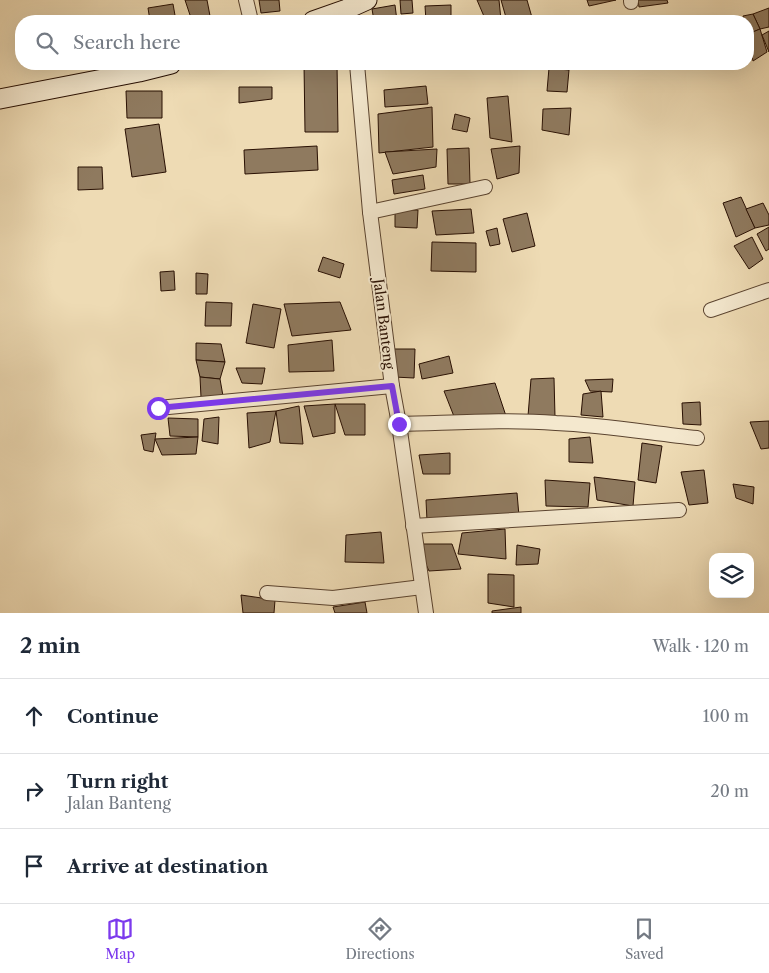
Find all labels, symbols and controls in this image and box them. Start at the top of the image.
search box [15,15,754,70]
icon: search [33,29,61,57]
text: Search here [73,31,181,54]
street label: Jalan Banteng [369,276,399,371]
route start [147,397,170,420]
route end [388,413,411,436]
map controls [709,553,754,598]
button: layers [709,553,754,598]
text: 2 min [20,633,80,658]
text: Walk · 120 m [653,636,749,656]
icon: ahead [20,702,48,730]
text: Continue [67,705,159,728]
text: 100 m [703,706,749,726]
text: Turn right [67,770,168,793]
icon: right [20,777,48,805]
text: 20 m [710,781,749,801]
text: Jalan Banteng [67,793,171,813]
icon: arrive [20,852,48,880]
text: Arrive at destination [67,855,268,878]
tab: Map [105,915,135,963]
tab: Directions [345,915,415,963]
tab: Saved [625,915,664,963]

